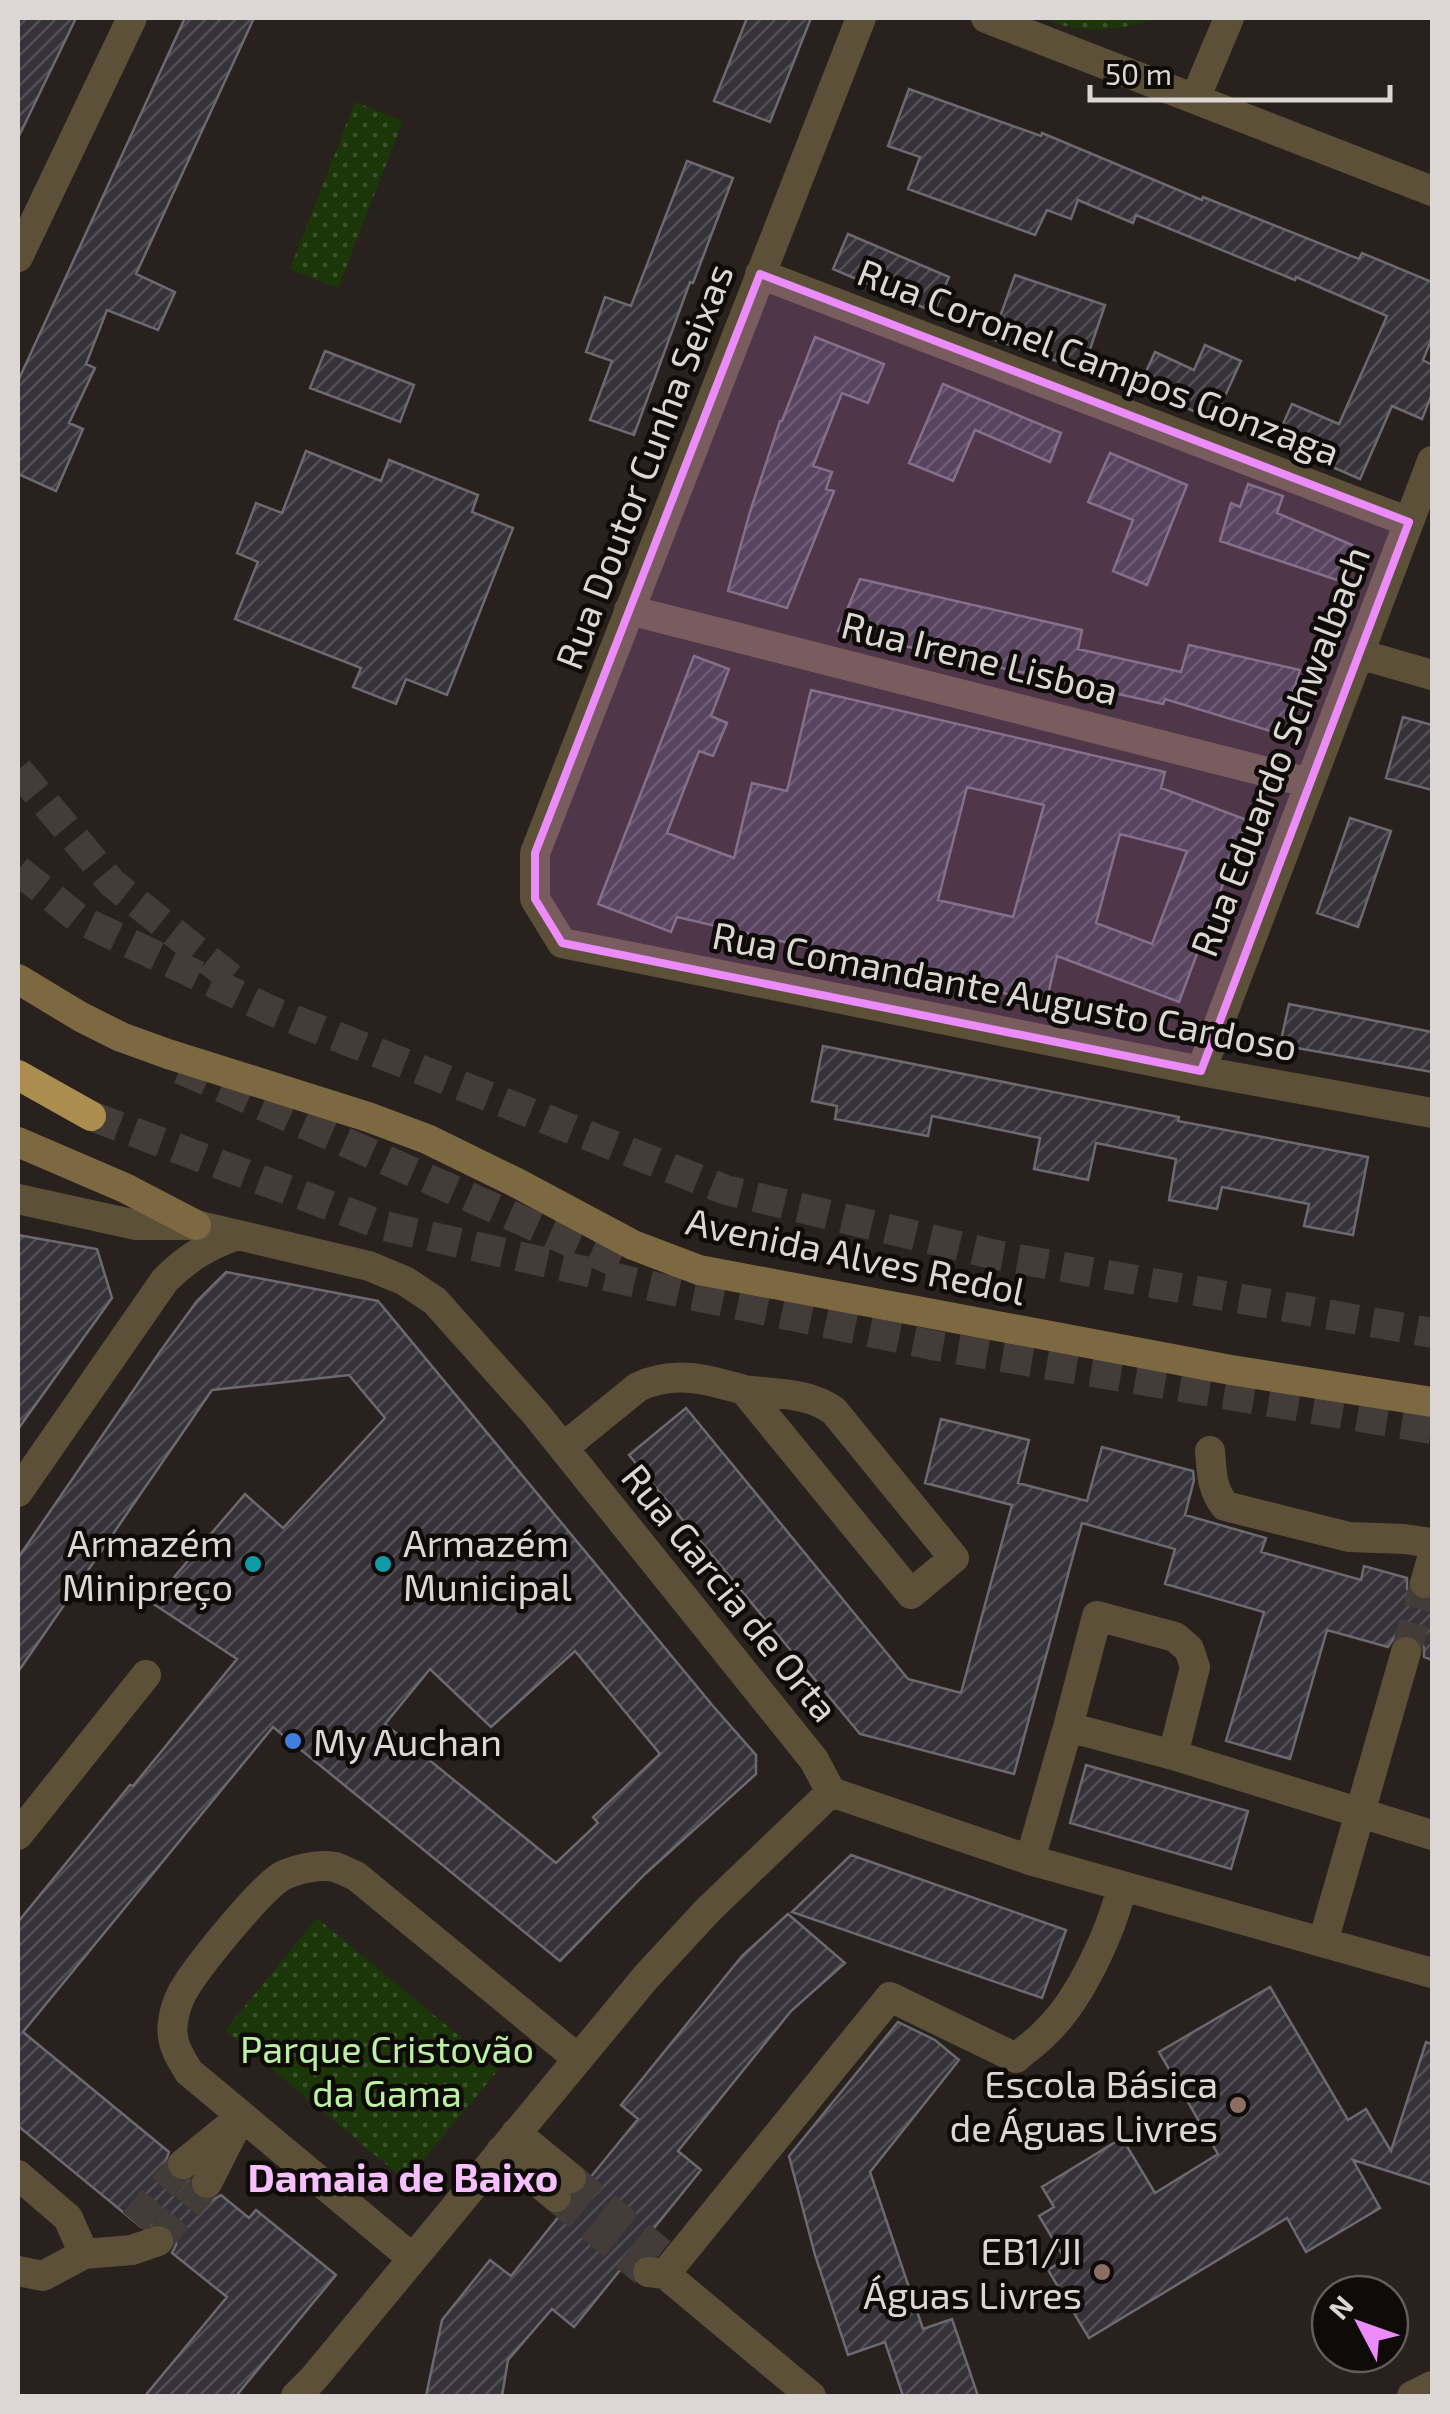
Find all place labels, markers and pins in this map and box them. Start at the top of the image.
place label: Armazém Minipreço [62,1519,233,1610]
place label: Armazém Municipal [403,1519,572,1609]
marker: Armazém Minipreço [242,1553,264,1575]
marker: Armazém Municipal [372,1553,394,1575]
place label: My Auchan [313,1718,502,1764]
marker: My Auchan [282,1730,304,1752]
place label: Escola Básica de Águas Livres [950,2060,1218,2150]
marker: Escola Básica de Águas Livres [1227,2094,1249,2116]
place label: EB1/JI Águas Livres [863,2227,1082,2317]
marker: EB1/JI Águas Livres [1091,2261,1113,2283]

